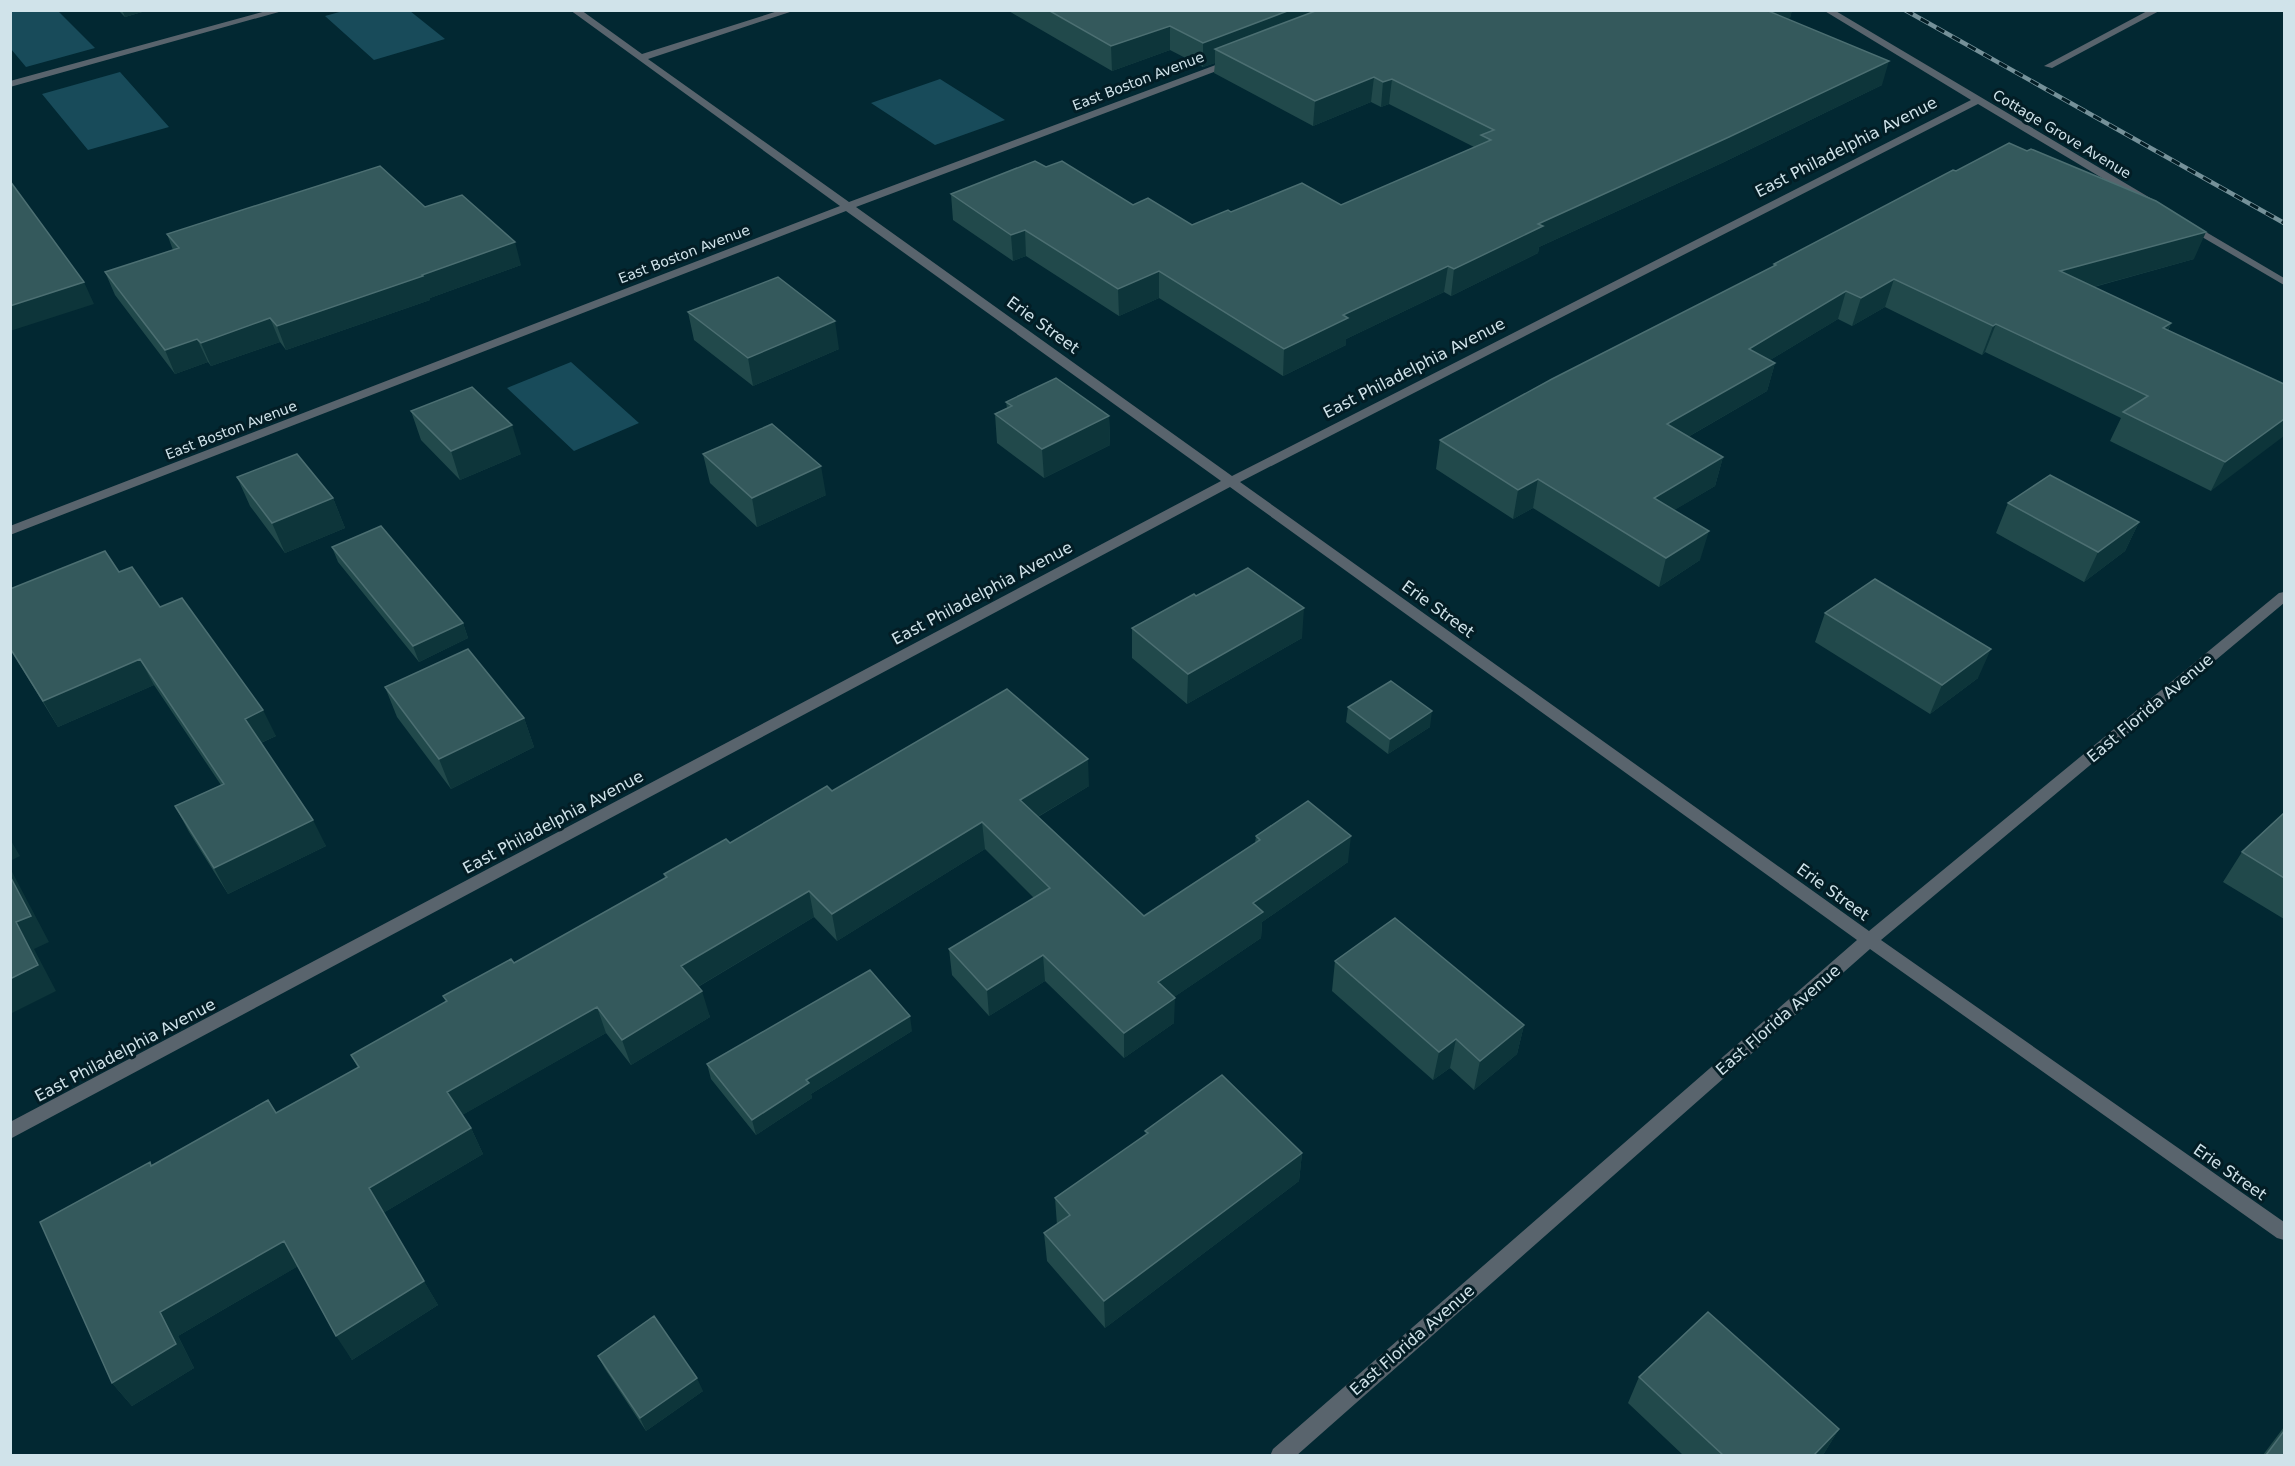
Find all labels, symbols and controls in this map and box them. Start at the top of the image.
street label: East Boston Avenue [1070,49,1206,113]
street label: Cottage Grove Avenue [1990,86,2134,182]
street label: East Philadelphia Avenue [1752,93,1940,201]
street label: East Boston Avenue [616,222,752,286]
street label: Erie Street [1003,292,1083,358]
street label: East Philadelphia Avenue [1320,314,1508,422]
street label: East Boston Avenue [163,398,299,462]
street label: East Philadelphia Avenue [889,537,1075,649]
street label: Erie Street [1398,576,1478,642]
street label: East Florida Avenue [2083,650,2217,766]
street label: East Philadelphia Avenue [460,766,646,878]
street label: Erie Street [1793,859,1873,925]
street label: East Florida Avenue [1712,961,1844,1079]
street label: East Philadelphia Avenue [32,994,218,1106]
street label: Erie Street [2190,1140,2270,1204]
street label: East Florida Avenue [1346,1281,1478,1399]

